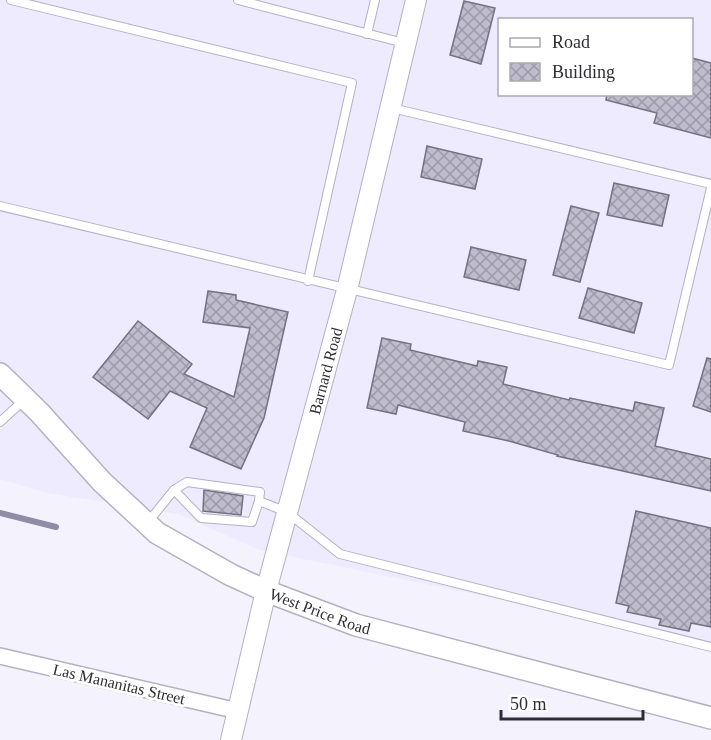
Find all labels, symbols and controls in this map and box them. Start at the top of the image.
legend [498,18,693,96]
text: Road [552,32,590,52]
text: Building [552,62,615,82]
street label: Barnard Road [305,326,345,416]
street label: West Price Road [267,585,372,637]
street label: Las Mananitas Street [51,661,187,708]
scale bar [501,683,644,721]
text: 50 m [510,694,547,714]

